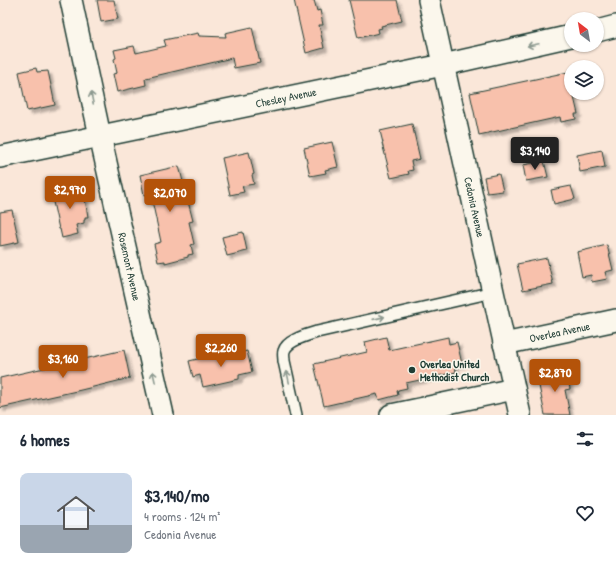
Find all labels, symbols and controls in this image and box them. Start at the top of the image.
north arrow [564,12,604,52]
map controls [564,12,604,100]
one-way arrow [527,41,540,49]
button: layers [564,60,604,100]
street label: Chesley Avenue [254,84,318,111]
one-way arrow [88,91,96,104]
pin: $3,140 [502,137,568,171]
text: $3,140 [520,141,550,159]
pin: $2,970 [37,176,103,210]
street label: Cedonia Avenue [461,176,488,239]
pin: $2,070 [137,179,203,213]
text: $2,970 [54,180,86,198]
text: $2,070 [153,183,187,201]
street label: Rosemont Avenue [115,231,144,303]
one-way arrow [373,313,386,321]
street label: Overlea Avenue [528,319,592,345]
pin: $2,260 [188,334,254,368]
text: $2,260 [205,338,237,356]
pin: $3,160 [30,345,96,379]
text: $3,160 [48,349,78,367]
place label: Overlea United Methodist Church [420,357,490,384]
pin: $2,870 [522,359,588,393]
text: $2,870 [538,363,572,381]
marker: Overlea United Methodist Church [407,365,417,375]
one-way arrow [150,371,158,384]
one-way arrow [283,371,291,384]
text: 6 homes [20,428,70,451]
icon: filters [574,428,596,450]
text: $3,140/mo [144,484,209,507]
icon: home [52,489,100,537]
icon: heart [574,502,596,524]
text: 4 rooms · 124 m² [144,507,220,525]
text: Cedonia Avenue [144,525,216,543]

